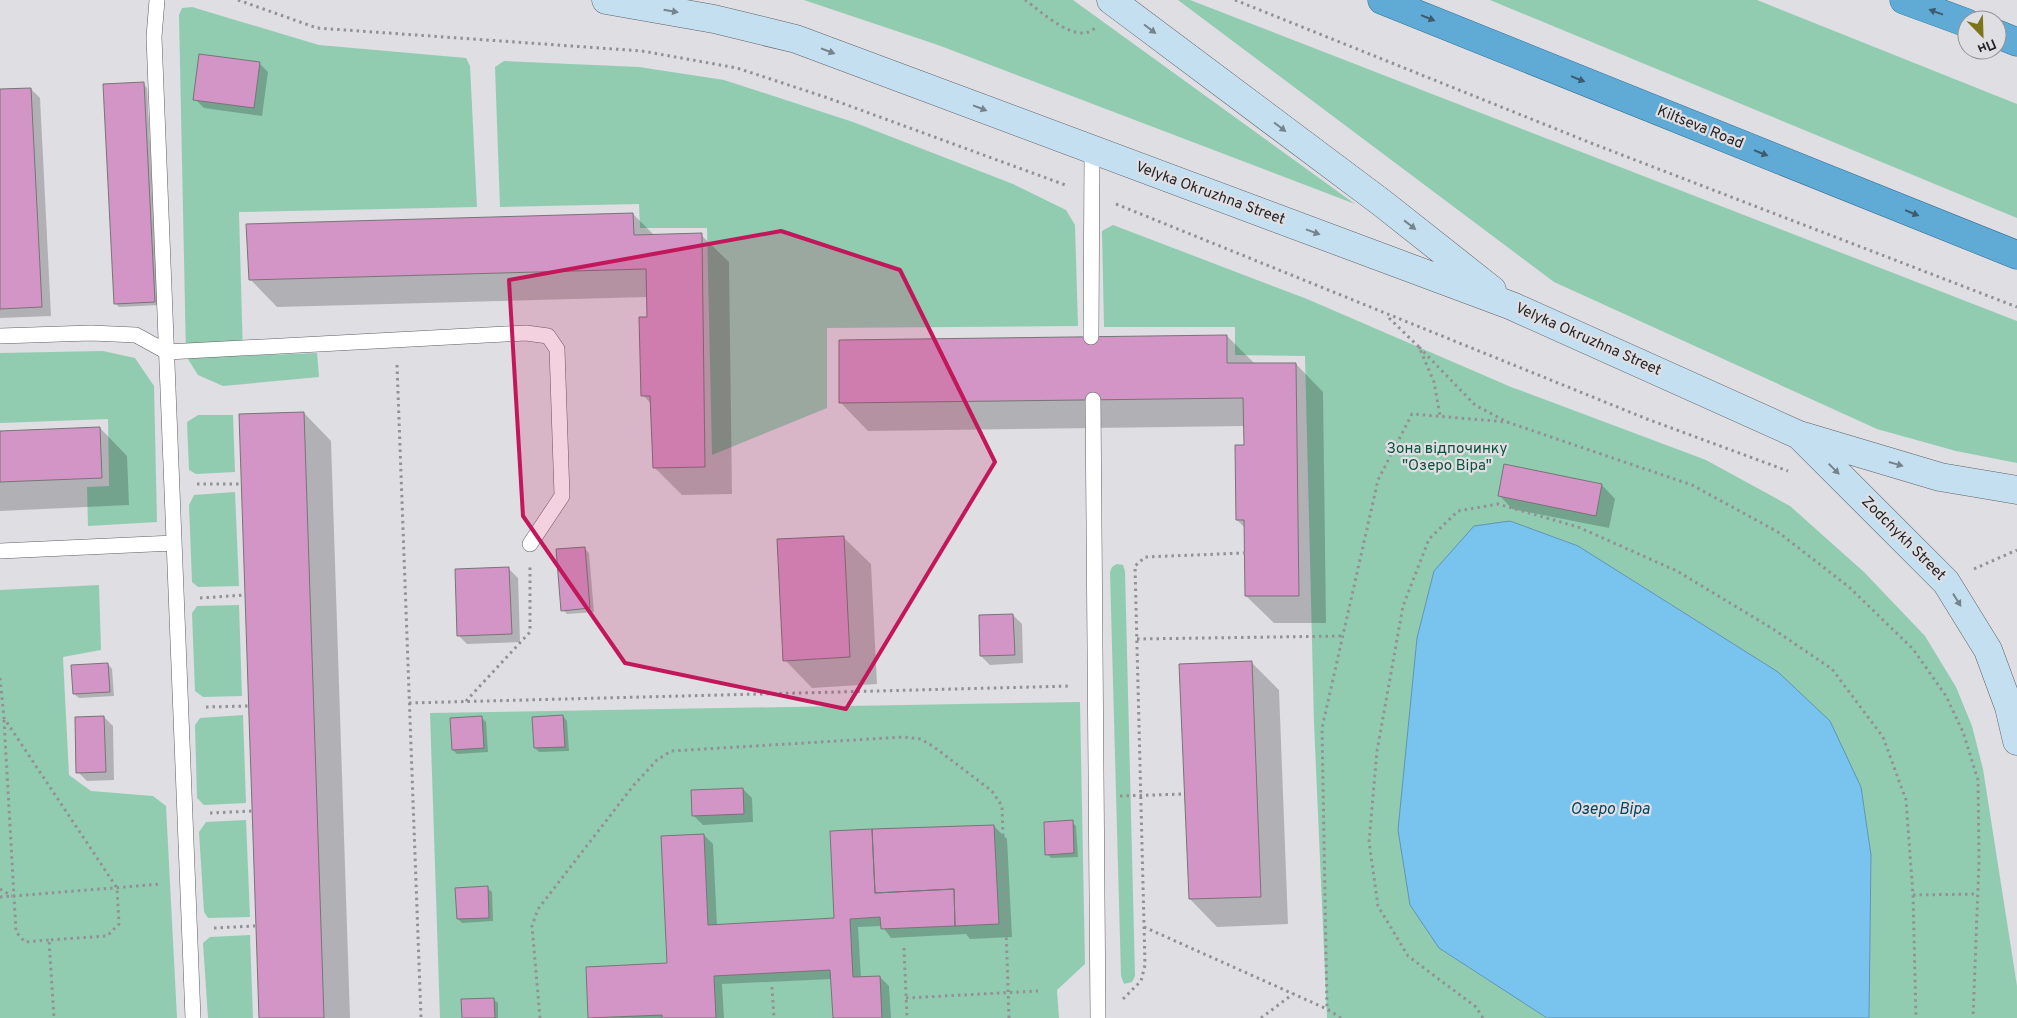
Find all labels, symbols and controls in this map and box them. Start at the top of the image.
one-way arrow [664,8,680,16]
one-way arrow [1928,8,1943,15]
north arrow [1957,10,2007,60]
one-way arrow [1420,15,1435,22]
one-way arrow [1143,24,1156,35]
text: Пн [1974,34,1999,57]
one-way arrow [821,48,836,55]
one-way arrow [1571,75,1586,83]
street label: Kiltseva Road [1654,102,1746,154]
one-way arrow [973,105,988,113]
one-way arrow [1273,121,1286,132]
one-way arrow [1754,150,1769,157]
street label: Velyka Okruzhna Street [1133,158,1287,230]
one-way arrow [1905,210,1919,218]
one-way arrow [1403,219,1416,230]
one-way arrow [1306,228,1321,236]
street label: Velyka Okruzhna Street [1512,299,1664,381]
park label: Зона відпочинку "Озеро Віра" [1387,440,1508,476]
one-way arrow [1889,460,1904,468]
one-way arrow [1827,463,1839,475]
street label: Zodchykh Street [1857,493,1949,585]
one-way arrow [1952,593,1962,606]
water label: Озеро Віра [1570,800,1651,820]

